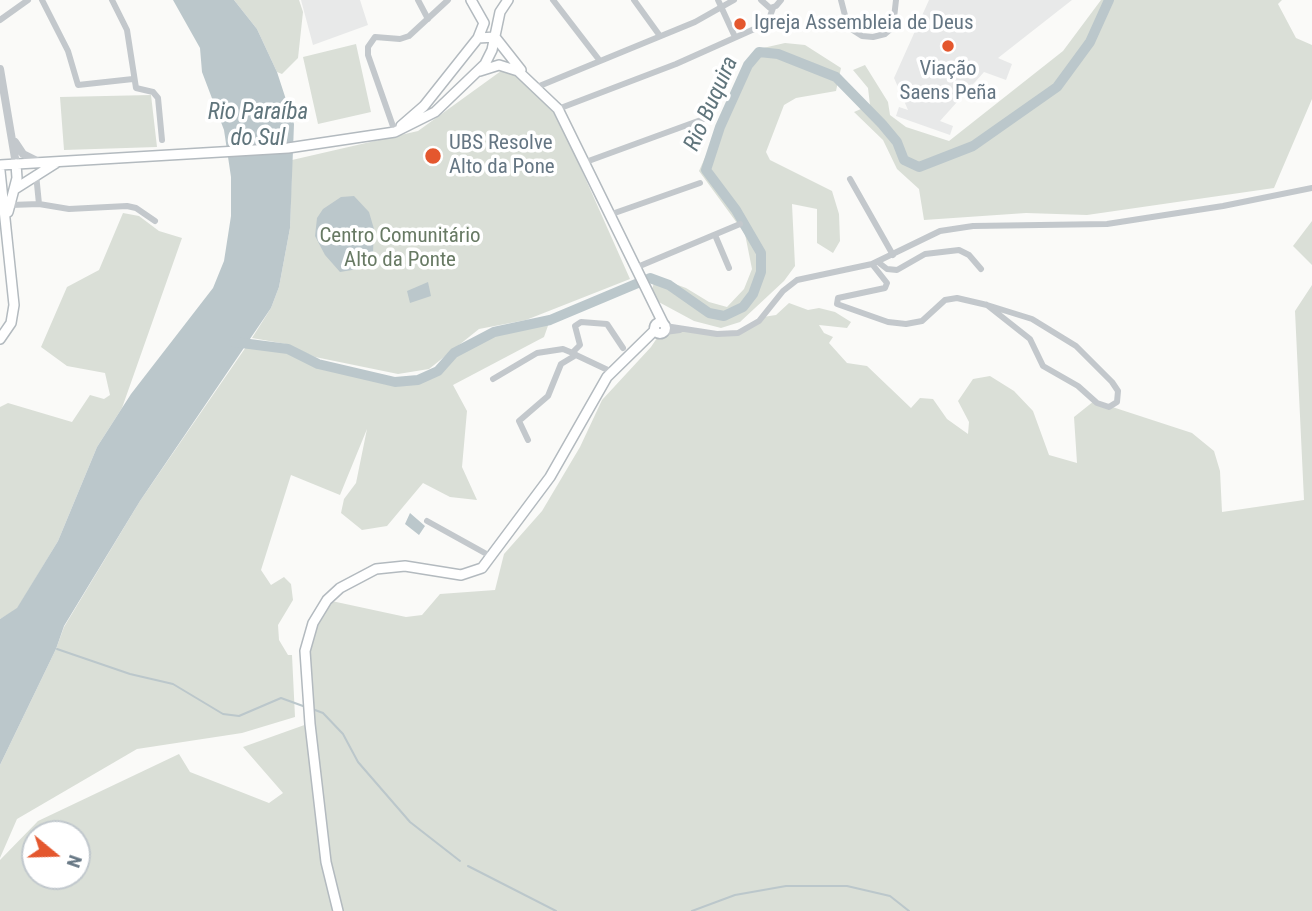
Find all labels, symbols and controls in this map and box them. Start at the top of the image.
place label: Igreja Assembleia de Deus [754,11,974,37]
marker: Igreja Assembleia de Deus [732,16,748,32]
marker: Viação Saens Peña [940,38,956,54]
water label: Rio Buquira [679,53,745,155]
place label: Viação Saens Peña [900,57,996,107]
water label: Rio Paraíba do Sul [208,99,308,153]
place label: UBS Resolve Alto da Pone [449,131,555,181]
marker: UBS Resolve Alto da Pone [423,146,443,166]
park label: Centro Comunitário Alto da Ponte [319,224,481,274]
north arrow [21,820,91,890]
text: N [62,852,87,871]

